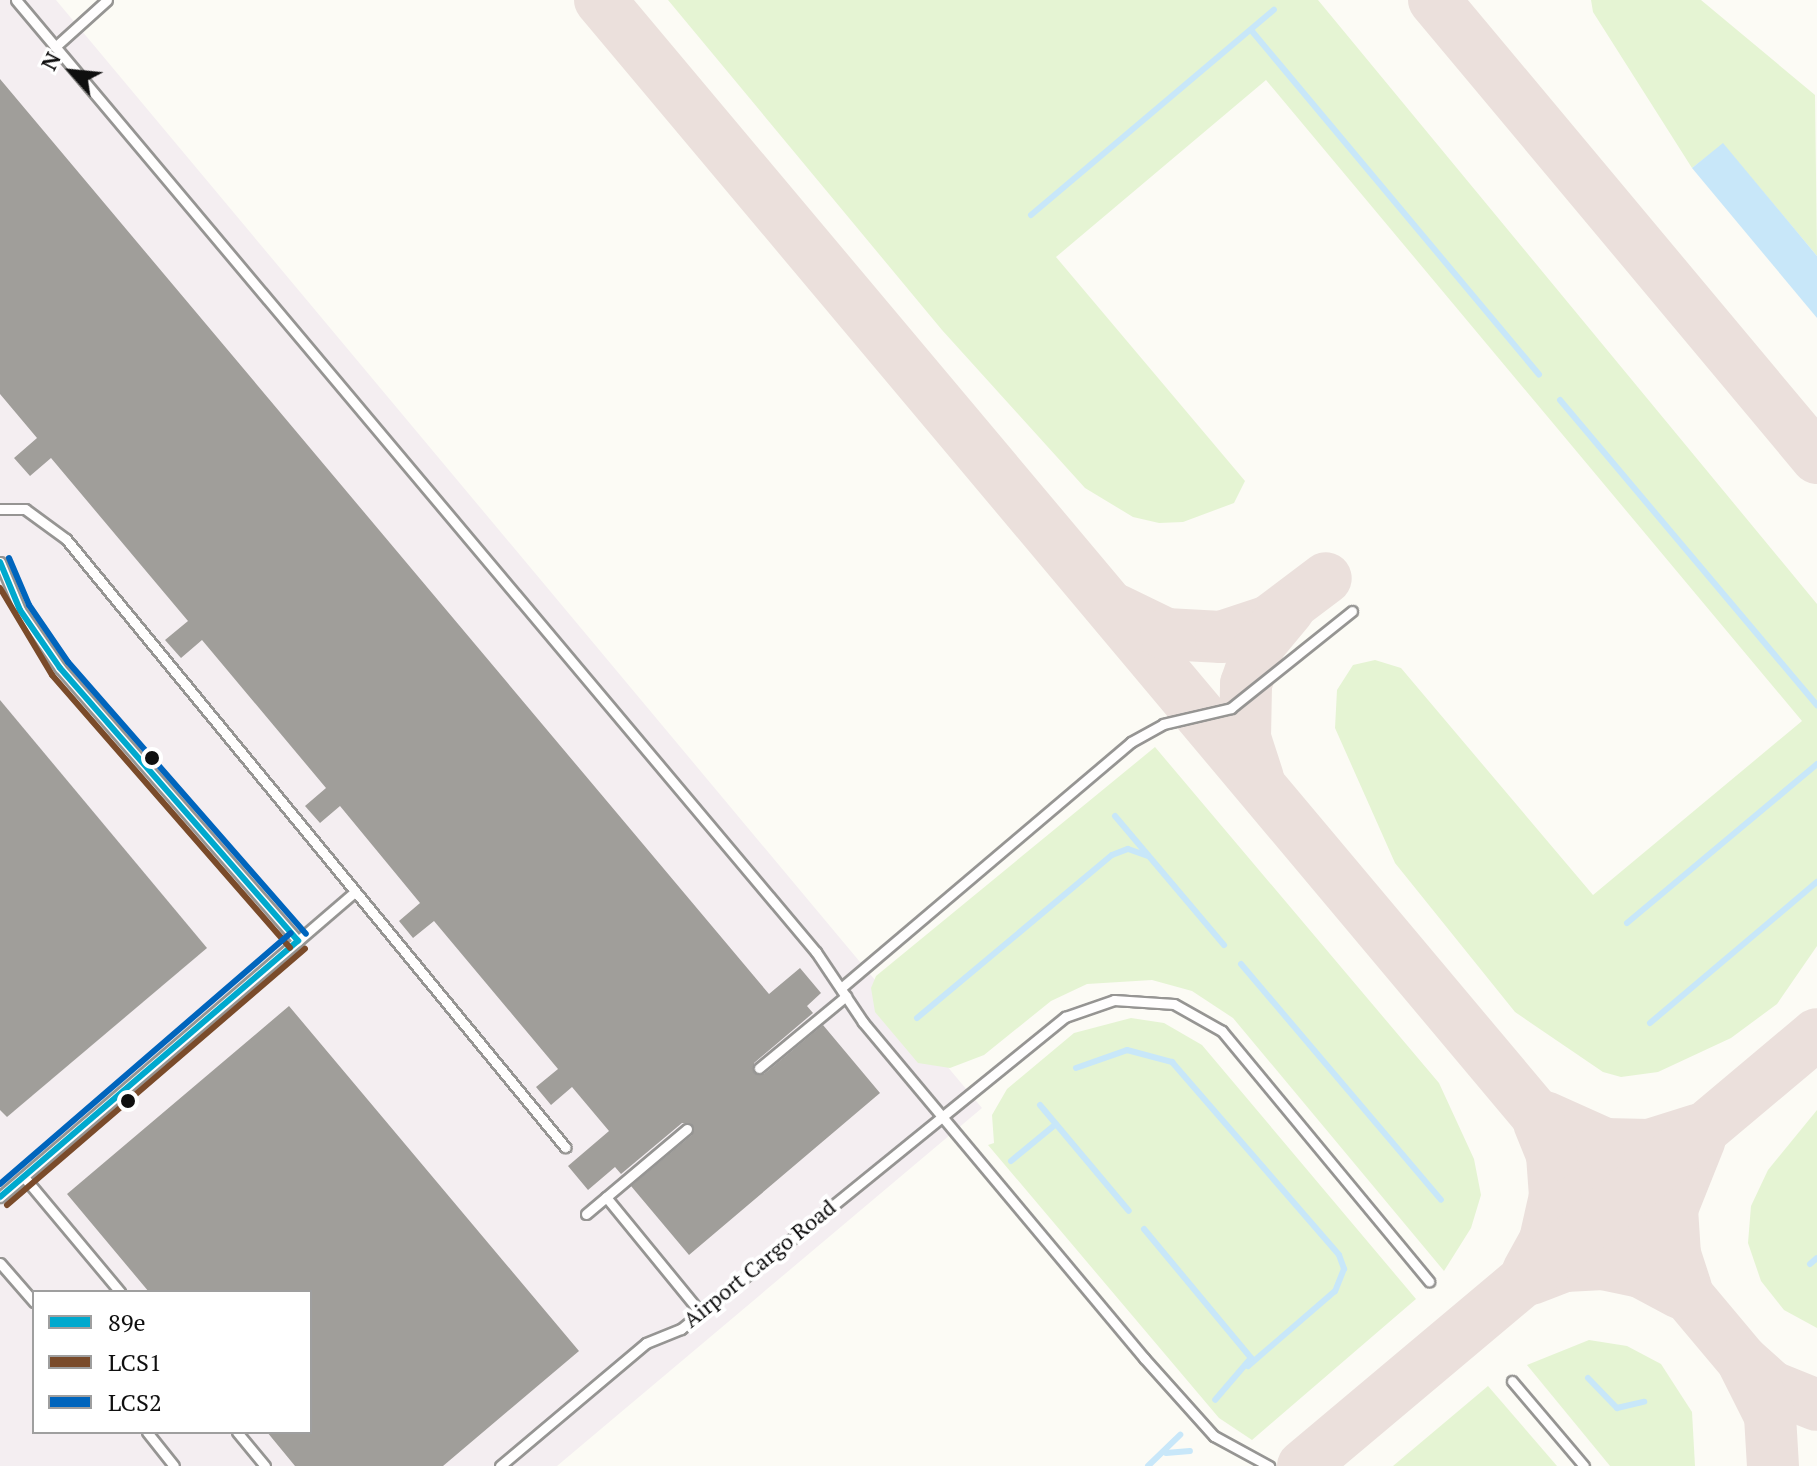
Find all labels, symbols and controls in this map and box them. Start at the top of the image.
north arrow [32,32,112,112]
text: N [33,47,67,75]
unlabelled marker [144,750,160,766]
unlabelled marker [120,1093,136,1109]
street label: Airport Cargo Road [677,1193,841,1333]
legend [32,1290,312,1434]
text: 89e [108,1306,146,1338]
text: LCS1 [108,1346,162,1378]
text: LCS2 [108,1386,162,1418]

